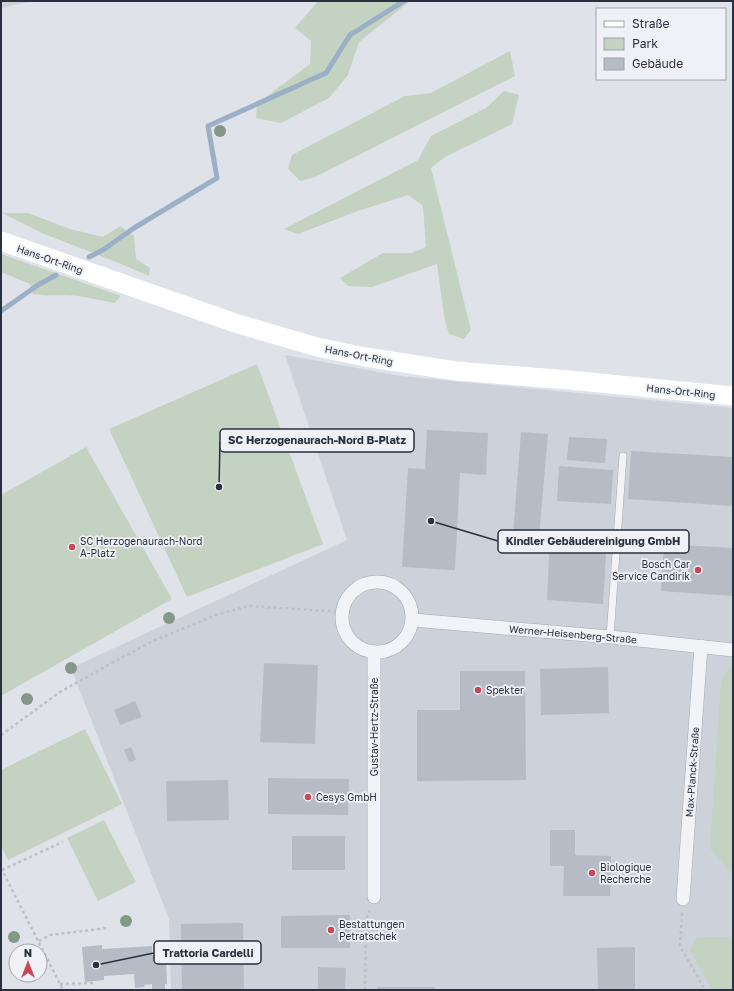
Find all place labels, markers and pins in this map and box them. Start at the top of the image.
callout: SC Herzogenaurach-Nord B-Platz [220,429,414,452]
callout: Kindler Gebäudereinigung GmbH [498,530,689,553]
place label: SC Herzogenaurach-Nord A-Platz [80,535,202,559]
marker: SC Herzogenaurach-Nord A-Platz [67,542,77,552]
place label: Bosch Car Service Candirik [612,558,690,582]
marker: Bosch Car Service Candirik [693,565,703,575]
place label: Spekter [486,684,524,696]
marker: Spekter [473,685,483,695]
place label: Cesys GmbH [316,791,377,803]
marker: Cesys GmbH [303,792,313,802]
place label: Biologique Recherche [600,861,652,885]
marker: Biologique Recherche [587,868,597,878]
place label: Bestattungen Petratschek [339,918,405,942]
marker: Bestattungen Petratschek [326,925,336,935]
callout: Trattoria Cardelli [154,941,261,964]

